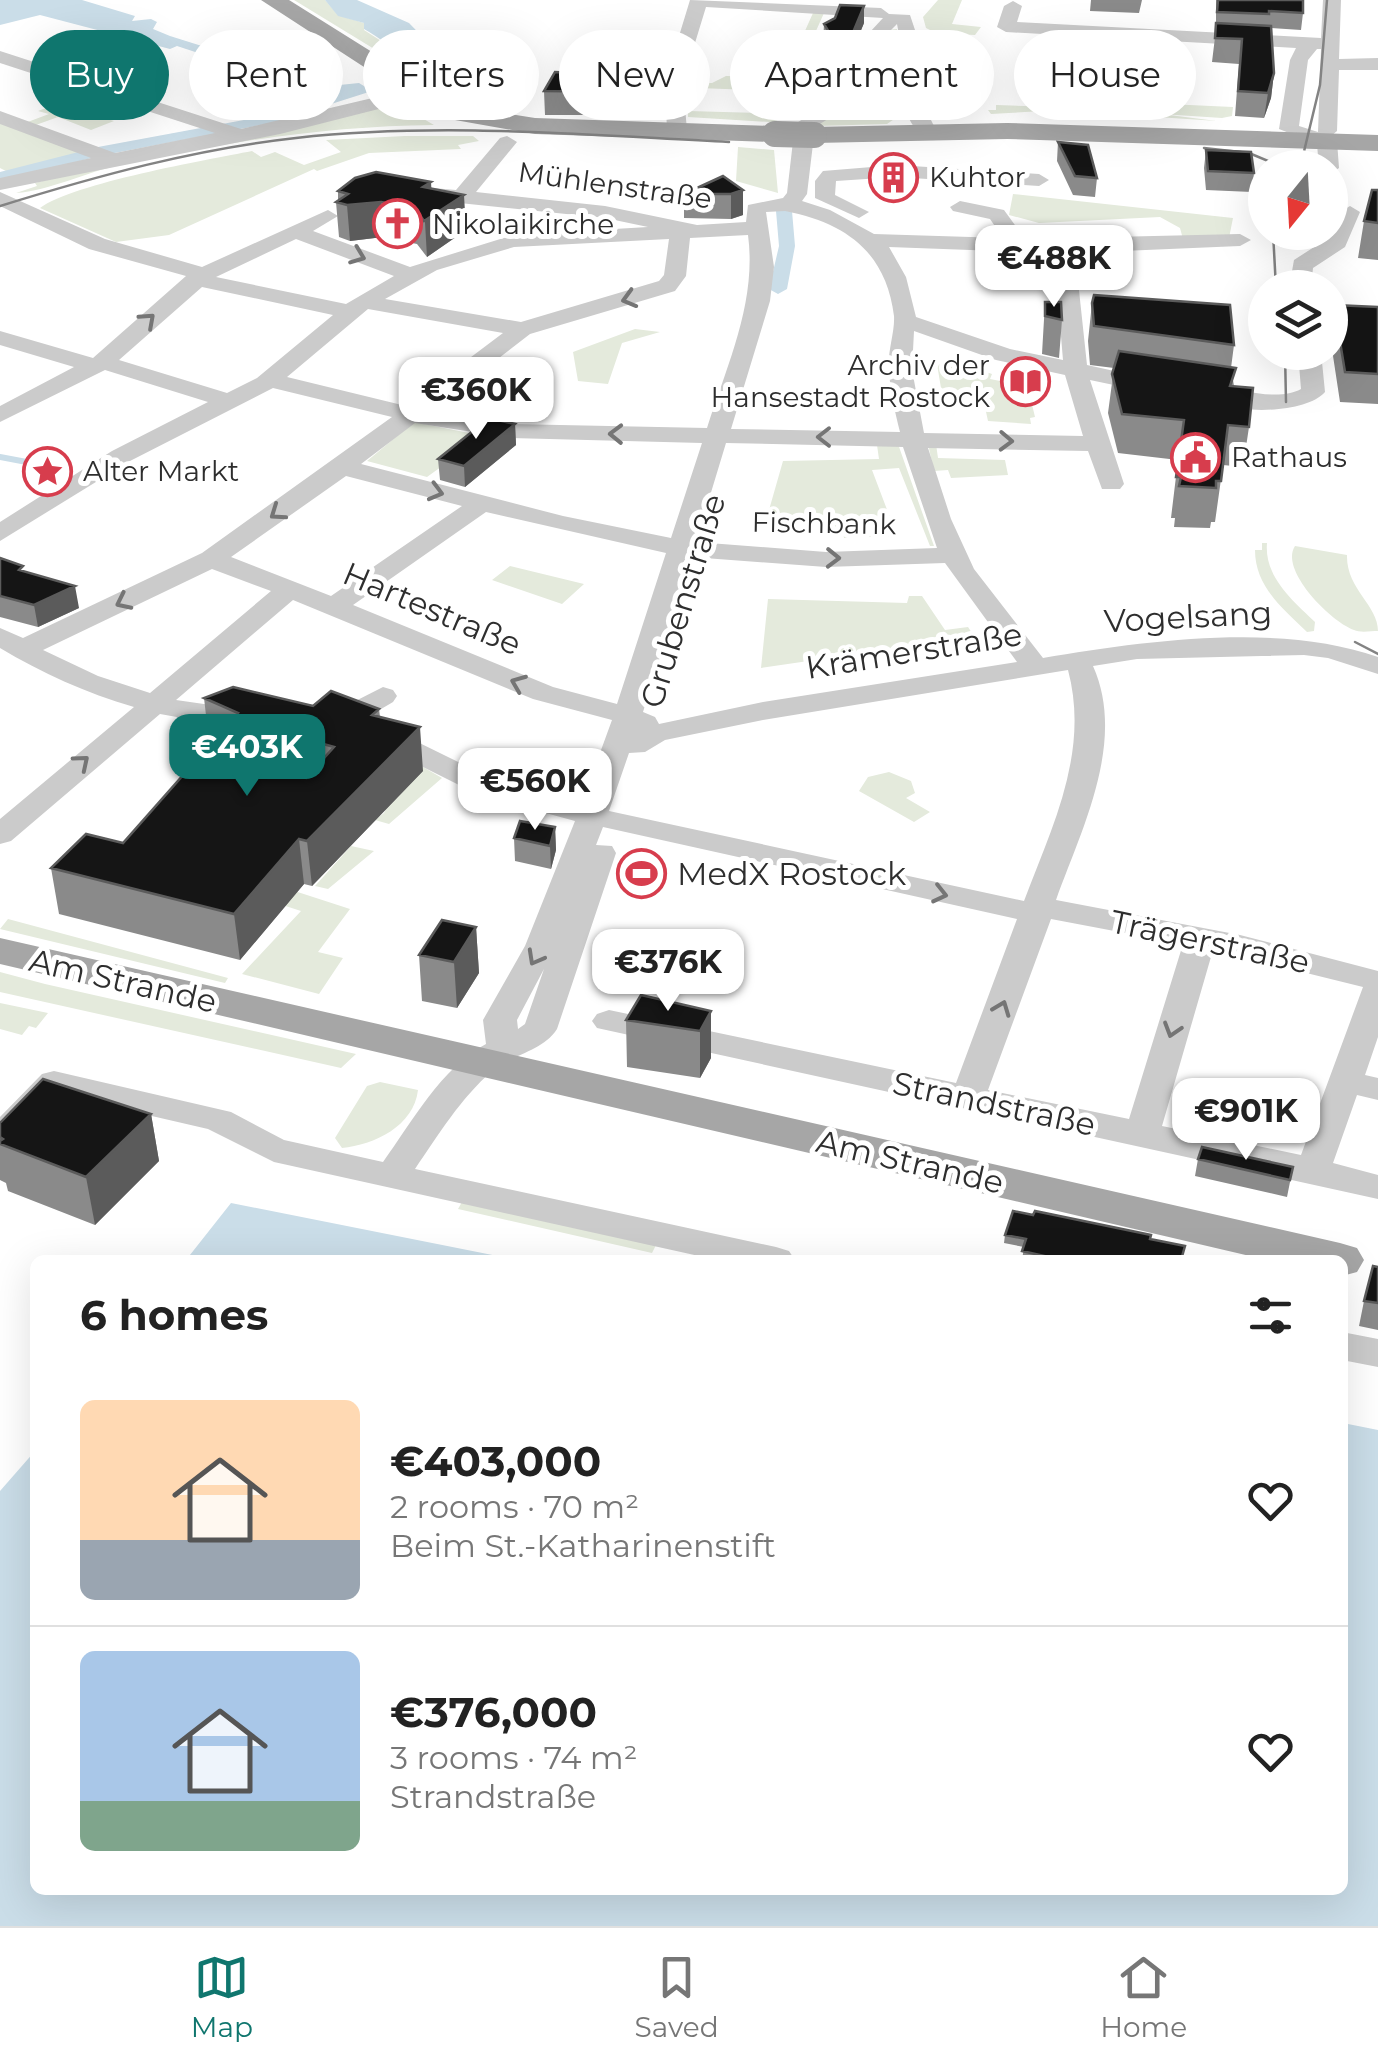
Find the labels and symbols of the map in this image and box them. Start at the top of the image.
north arrow [1248,150,1348,250]
building icon: Kuhtor [868,151,920,203]
street label: Mühlenstraße [516,155,714,215]
place label: Kuhtor [929,160,1026,194]
church icon: Nikolaikirche [371,198,423,250]
place label: Nikolaikirche [432,207,614,241]
pin: €488K [984,225,1124,310]
one-way arrow [349,244,366,264]
one-way arrow [621,287,638,308]
one-way arrow [136,314,155,332]
place label: Archiv der Hansestadt Rostock [711,348,990,414]
library icon: Archiv der Hansestadt Rostock [999,355,1051,407]
pin: €360K [406,357,546,442]
one-way arrow [607,424,623,445]
one-way arrow [816,426,832,448]
one-way arrow [999,430,1015,451]
public building icon: Rathaus [1170,431,1222,483]
place label: Rathaus [1231,440,1347,474]
place icon: Alter Markt [22,445,74,497]
place label: Alter Markt [83,454,239,488]
one-way arrow [427,481,444,502]
street label: Grubenstraße [632,489,734,712]
one-way arrow [269,501,288,519]
street label: Fischbank [751,505,897,541]
one-way arrow [825,548,841,569]
street label: Hartestraße [337,554,527,664]
one-way arrow [116,590,134,610]
street label: Vogelsang [1103,593,1273,640]
street label: Krämerstraße [803,614,1025,687]
one-way arrow [510,675,528,695]
pin: €403K [177,714,317,799]
pin: €560K [465,748,605,833]
one-way arrow [70,755,89,773]
sports icon: MedX Rostock [616,848,668,900]
place label: MedX Rostock [677,854,906,893]
one-way arrow [931,882,948,903]
street label: Trägerstraße [1107,901,1313,982]
pin: €376K [598,929,738,1014]
street label: Am Strande [26,940,221,1021]
one-way arrow [527,947,547,965]
one-way arrow [990,1000,1011,1017]
one-way arrow [1163,1021,1184,1038]
street label: Strandstraße [889,1063,1099,1144]
pin: €901K [1176,1078,1316,1163]
street label: Am Strande [813,1121,1008,1202]

